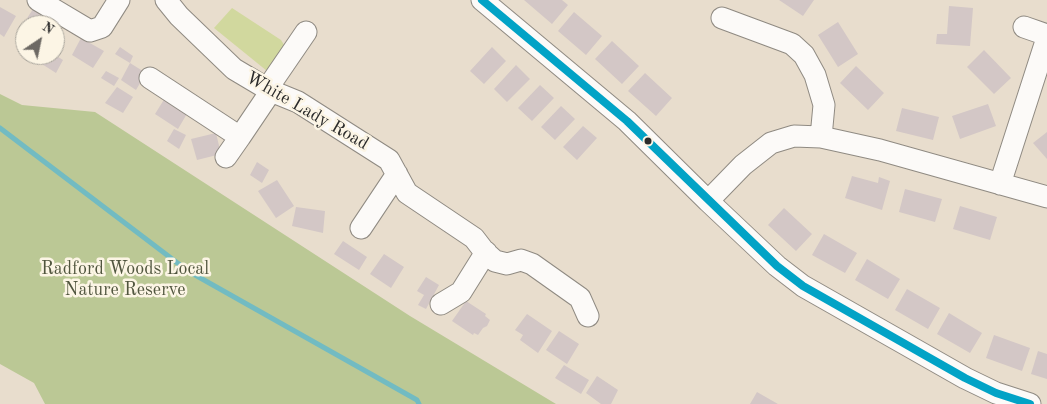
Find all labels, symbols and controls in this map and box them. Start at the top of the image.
north arrow [15,15,65,65]
text: N [39,20,56,37]
street label: White Lady Road [242,67,372,155]
unlabelled marker [643,136,653,146]
park label: Radford Woods Local Nature Reserve [41,258,209,300]

